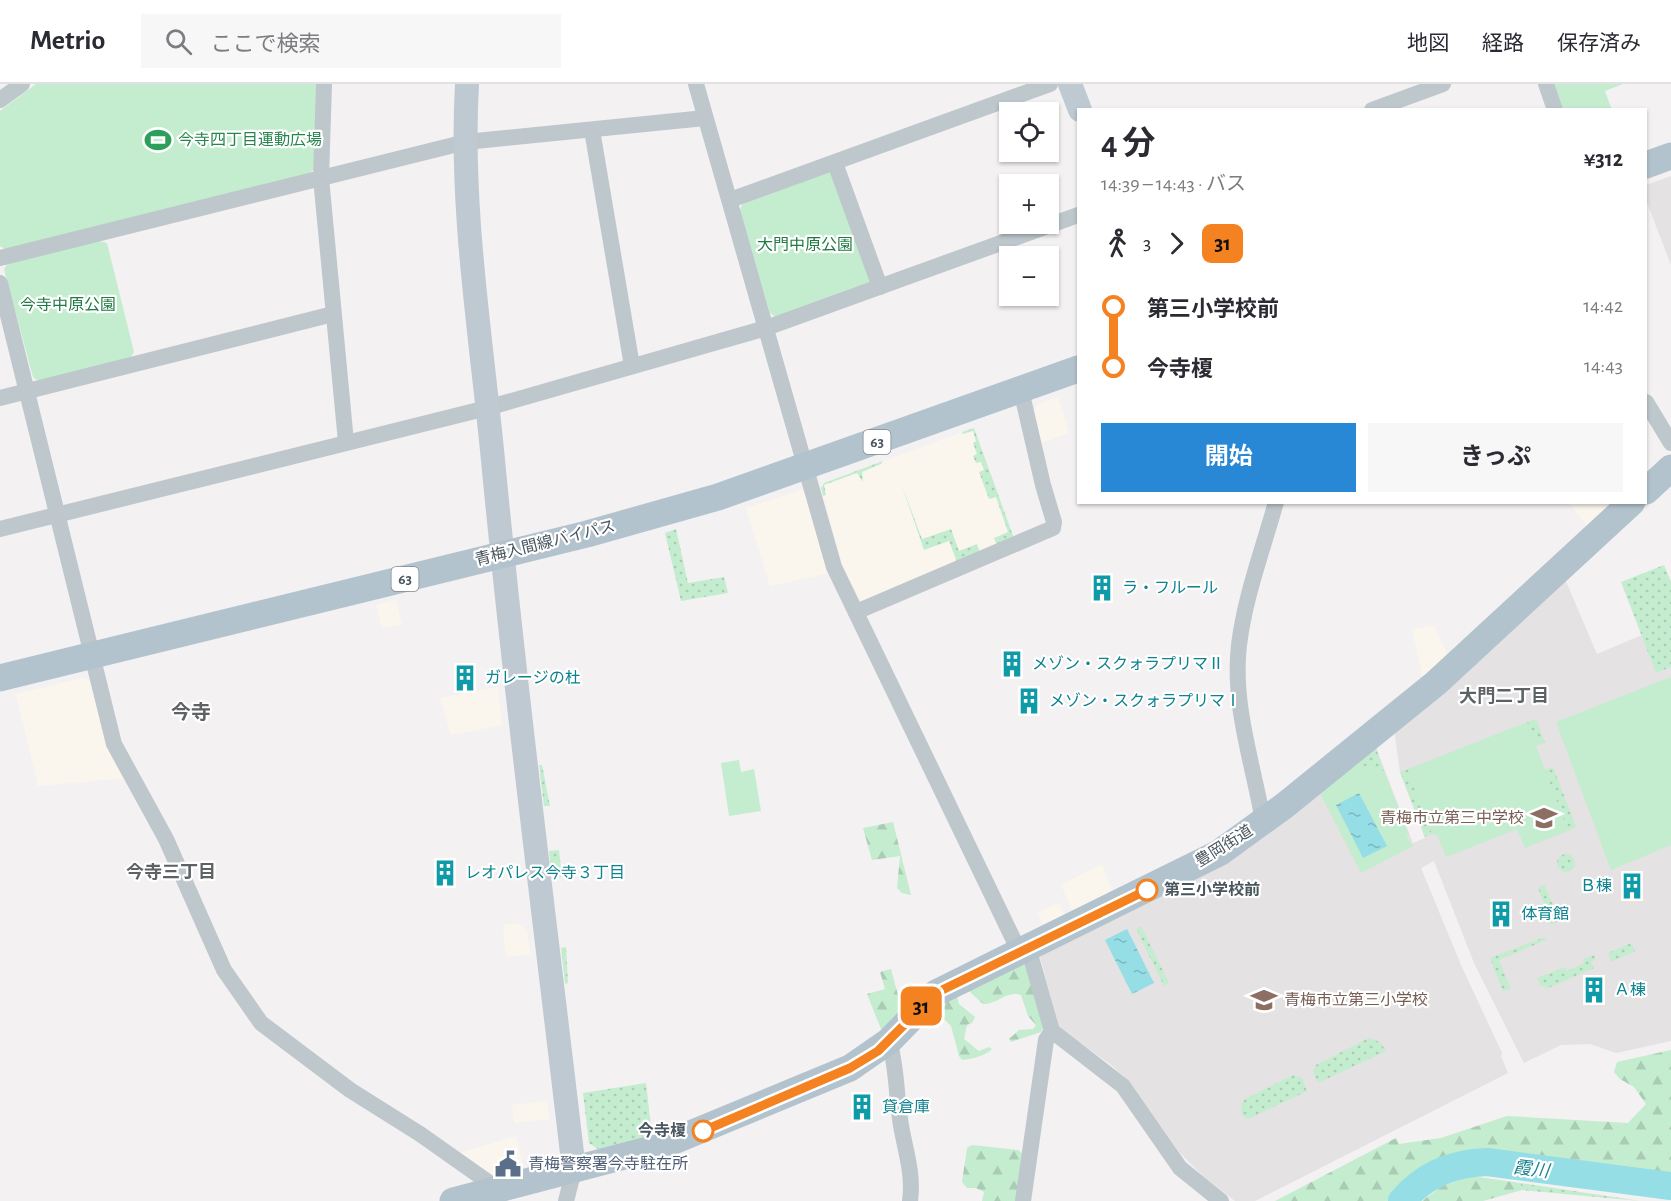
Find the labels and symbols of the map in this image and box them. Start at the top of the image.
sports icon: 今寺四丁目運動広場 [143,125,173,155]
place label: 今寺四丁目運動広場 [178,131,322,148]
park label: 大門中原公園 [757,236,853,253]
park label: 今寺中原公園 [20,296,116,313]
road number: 63 [864,430,890,454]
street label: 青梅入間線バイパス [473,517,617,568]
road number: 63 [392,567,418,591]
building icon: ラ・フルール [1087,573,1117,603]
place label: ラ・フルール [1122,580,1218,596]
building icon: メゾン・スクォラプリマⅡ [997,649,1027,679]
place label: メゾン・スクォラプリマⅡ [1032,655,1224,672]
building icon: ガレージの杜 [450,663,480,693]
place label: ガレージの杜 [485,669,581,686]
building icon: メゾン・スクォラプリマⅠ [1014,686,1044,716]
district label: 大門二丁目 [1459,687,1549,706]
place label: メゾン・スクォラプリマⅠ [1049,692,1241,709]
district label: 今寺 [171,702,211,723]
school or university icon: 青梅市立第三中学校 [1529,803,1559,833]
place label: 青梅市立第三中学校 [1380,809,1524,826]
street label: 豊岡街道 [1192,821,1255,870]
building icon: レオパレス今寺３丁目 [430,858,460,888]
district label: 今寺三丁目 [126,863,216,882]
place label: レオパレス今寺３丁目 [465,865,625,881]
building icon: Ｂ棟 [1617,871,1647,901]
place label: Ｂ棟 [1580,877,1612,894]
marker: 第三小学校前 [1136,879,1158,901]
place label: 第三小学校前 [1164,881,1260,898]
building icon: 体育館 [1486,899,1516,929]
place label: 体育館 [1521,905,1569,922]
building icon: Ａ棟 [1579,975,1609,1005]
place label: Ａ棟 [1614,981,1646,998]
school or university icon: 青梅市立第三小学校 [1249,985,1279,1015]
line badge: 31 [894,986,948,1026]
place label: 青梅市立第三小学校 [1284,991,1428,1008]
building icon: 貸倉庫 [847,1092,877,1122]
place label: 貸倉庫 [882,1098,930,1115]
marker: 今寺榎 [692,1120,714,1142]
place label: 今寺榎 [638,1122,686,1139]
public building icon: 青梅警察署今寺駐在所 [493,1149,523,1179]
place label: 青梅警察署今寺駐在所 [528,1155,688,1172]
water label: 霞川 [1512,1158,1552,1181]

